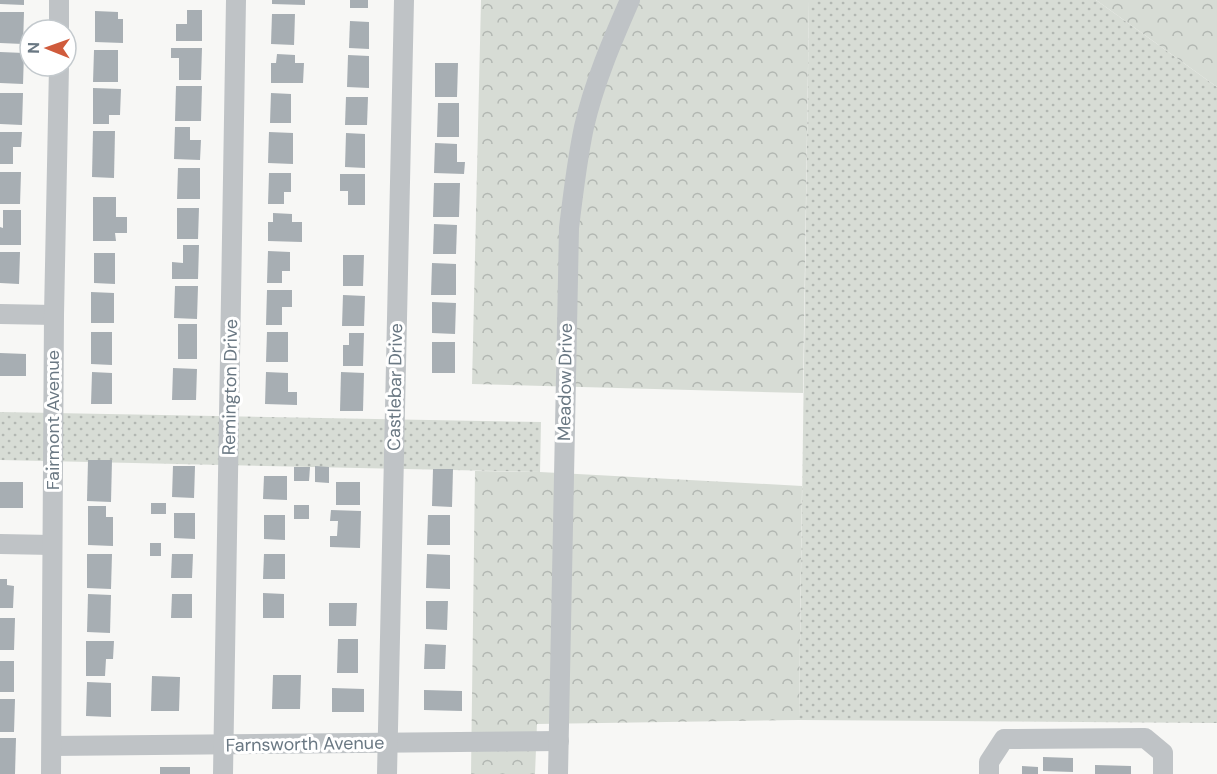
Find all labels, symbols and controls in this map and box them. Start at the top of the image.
north arrow [18,18,78,78]
text: N [23,42,44,54]
street label: Remington Drive [217,319,243,455]
street label: Castlebar Drive [382,323,408,451]
street label: Meadow Drive [552,323,578,441]
street label: Fairmont Avenue [41,350,65,490]
street label: Farnsworth Avenue [226,731,384,757]

